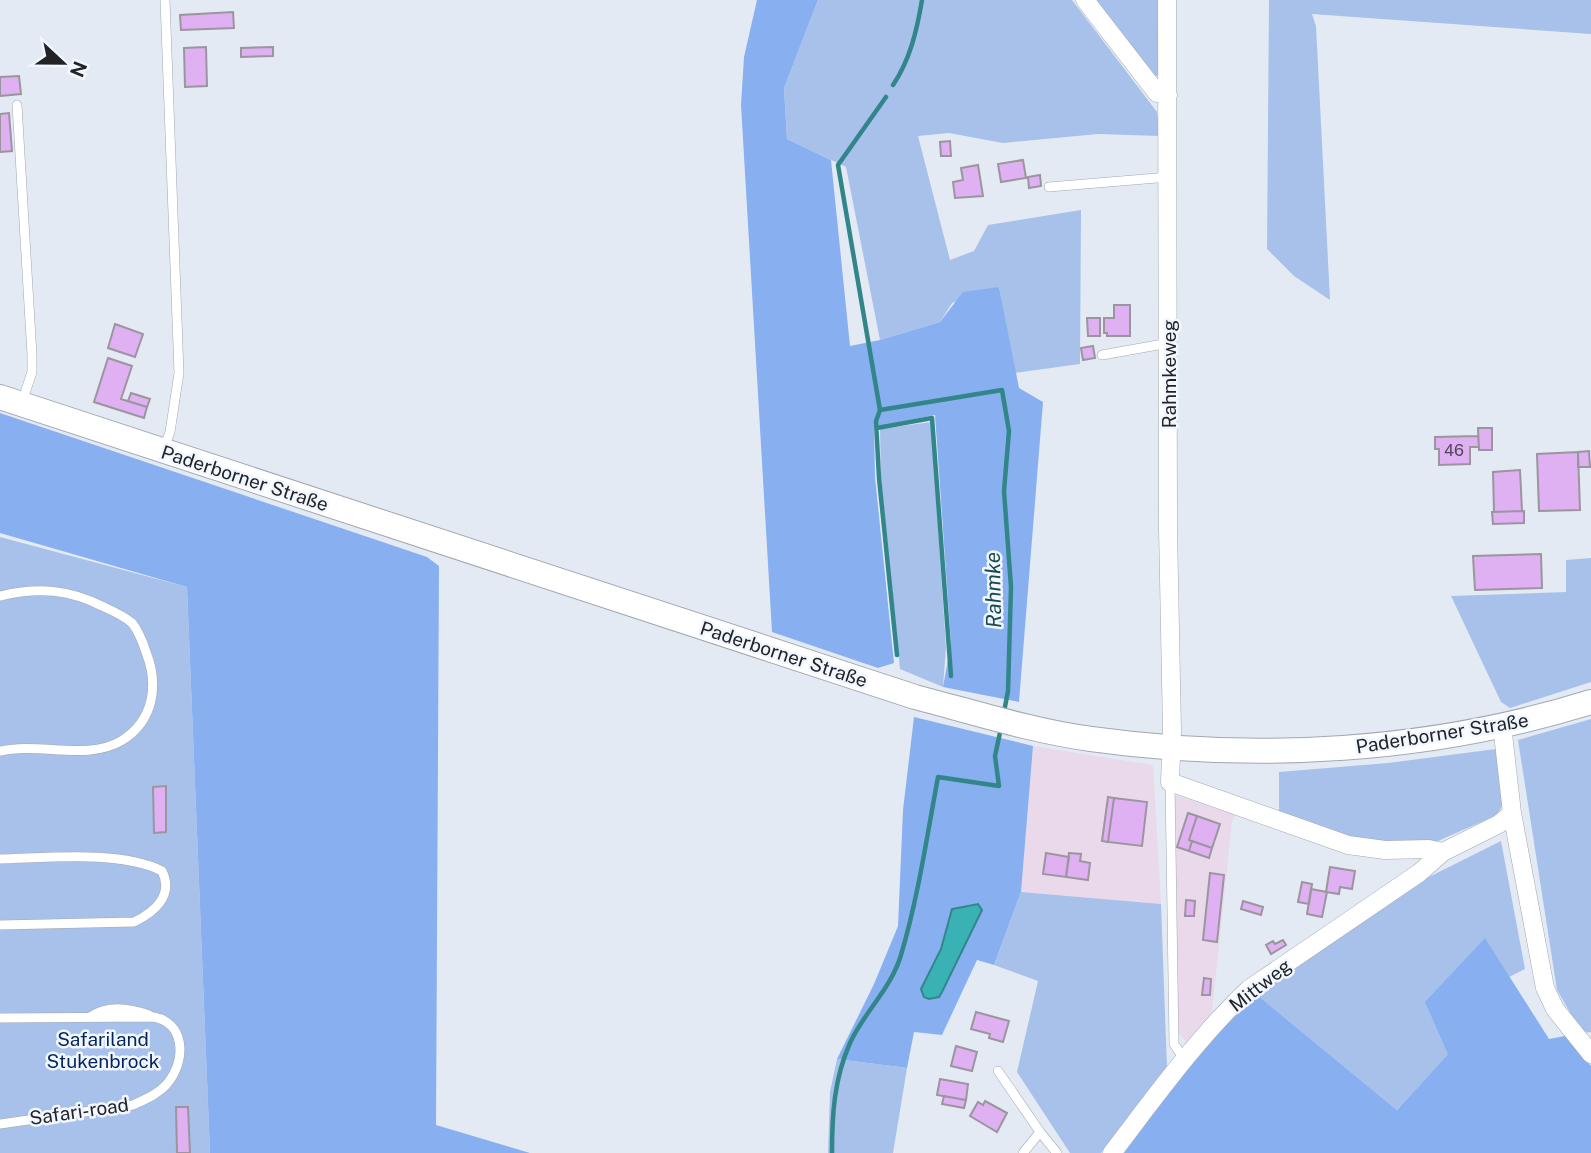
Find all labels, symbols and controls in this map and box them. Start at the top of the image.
north arrow [28,28,98,98]
text: N [66,58,92,80]
street label: Rahmkeweg [1158,320,1180,428]
street label: Paderborner Straße [159,441,331,515]
house number: 46 [1444,441,1464,460]
water label: Rahmke [980,552,1006,628]
street label: Paderborner Straße [698,617,870,691]
street label: Paderborner Straße [1354,708,1530,758]
street label: Mittweg [1225,954,1295,1016]
park label: Safariland Stukenbrock [47,1028,160,1072]
street label: Safari-road [28,1093,130,1129]

